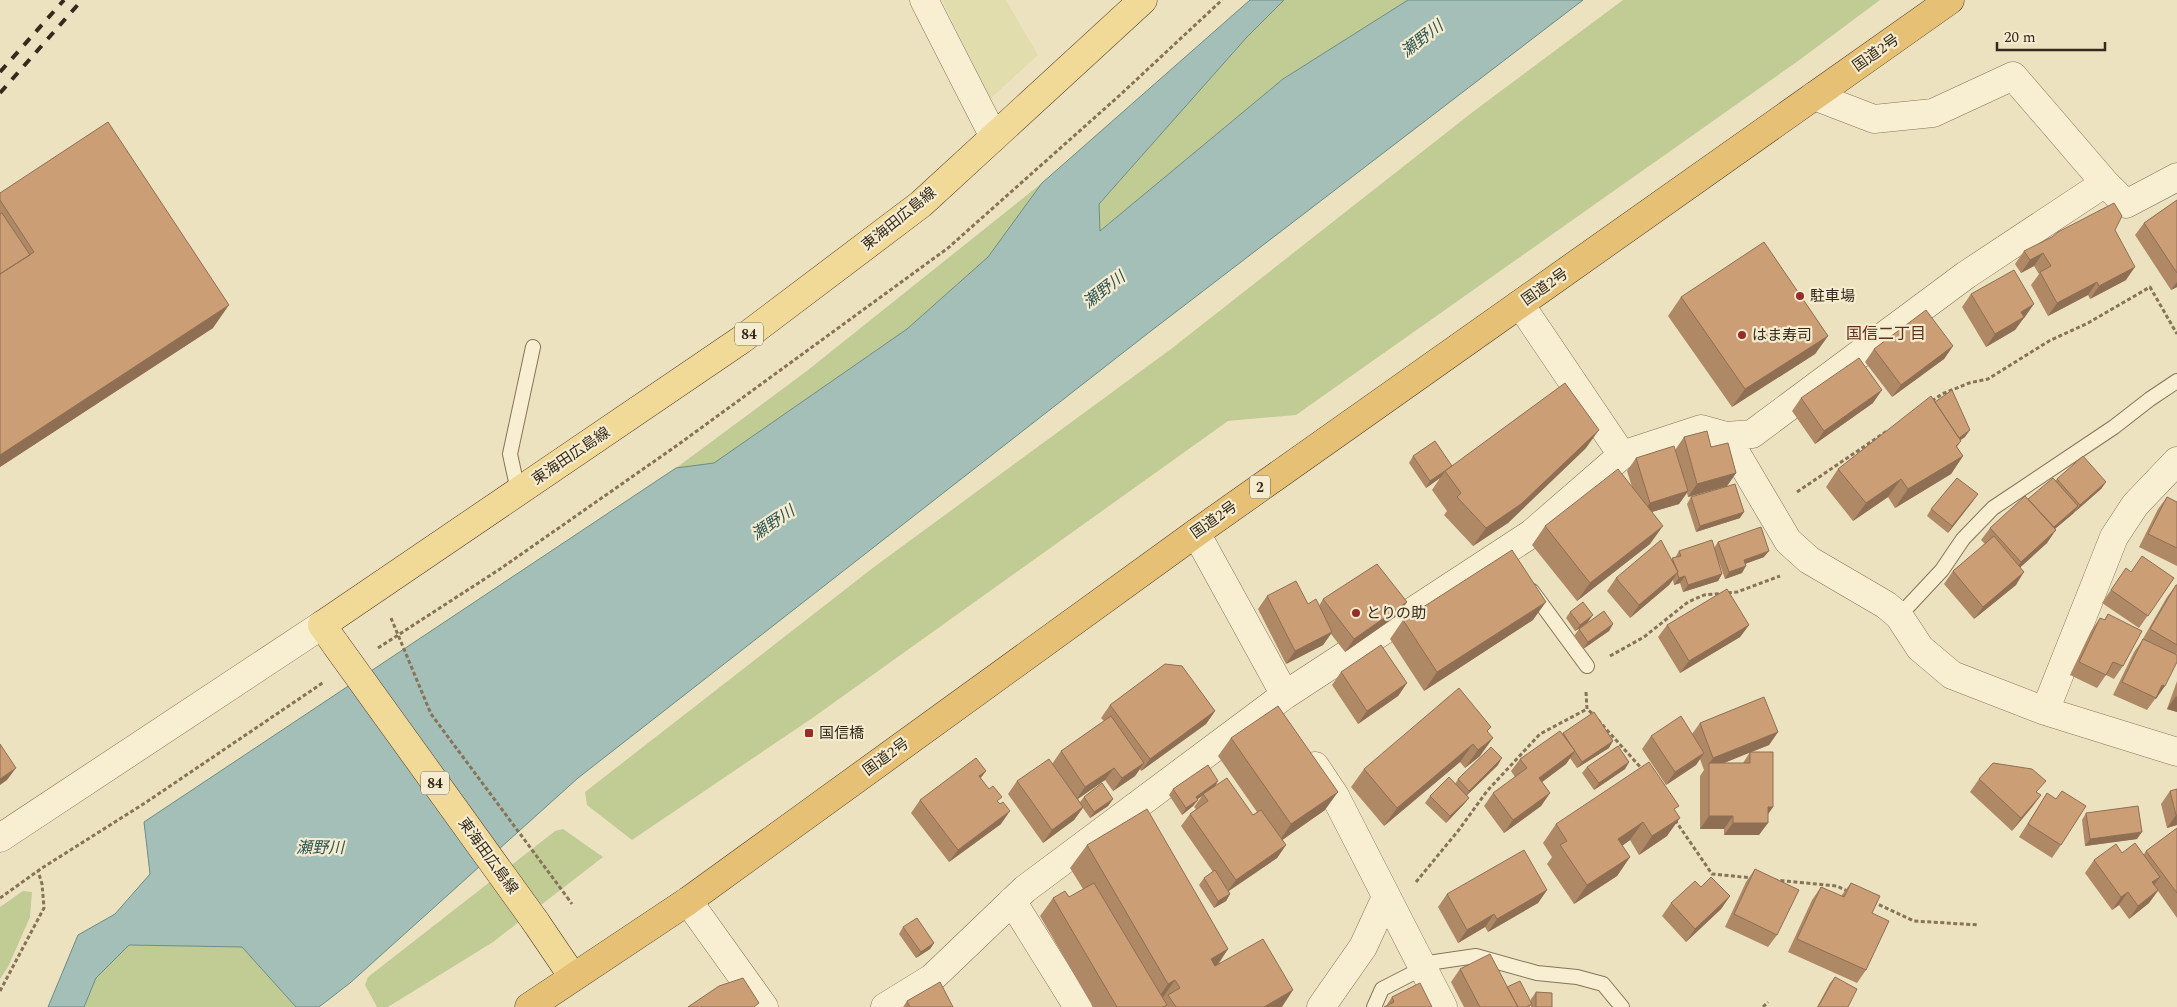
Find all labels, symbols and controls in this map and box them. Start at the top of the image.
water label: 瀬野川 [1396,14,1450,63]
scale bar [1997,20,2104,52]
text: 20 m [2004,26,2036,49]
street label: 国道2号 [1848,29,1904,77]
street label: 東海田広島線 [857,182,941,256]
street label: 国道2号 [1517,263,1573,311]
water label: 瀬野川 [1078,265,1132,314]
place label: 駐車場 [1810,285,1855,308]
marker: 駐車場 [1794,290,1806,302]
road number: 84 [735,322,763,346]
district label: 国信二丁目 [1846,322,1926,346]
place label: はま寿司 [1752,324,1812,347]
marker: はま寿司 [1736,329,1748,341]
street label: 東海田広島線 [527,421,615,491]
road number: 2 [1250,476,1270,498]
street label: 国道2号 [1186,496,1242,544]
water label: 瀬野川 [746,499,801,546]
place label: とりの助 [1366,602,1426,625]
marker: とりの助 [1350,607,1362,619]
place label: 国信橋 [819,722,864,745]
marker: 国信橋 [803,727,815,739]
street label: 国道2号 [858,732,914,782]
road number: 84 [421,771,449,794]
street label: 東海田広島線 [452,813,524,899]
water label: 瀬野川 [296,836,346,860]

